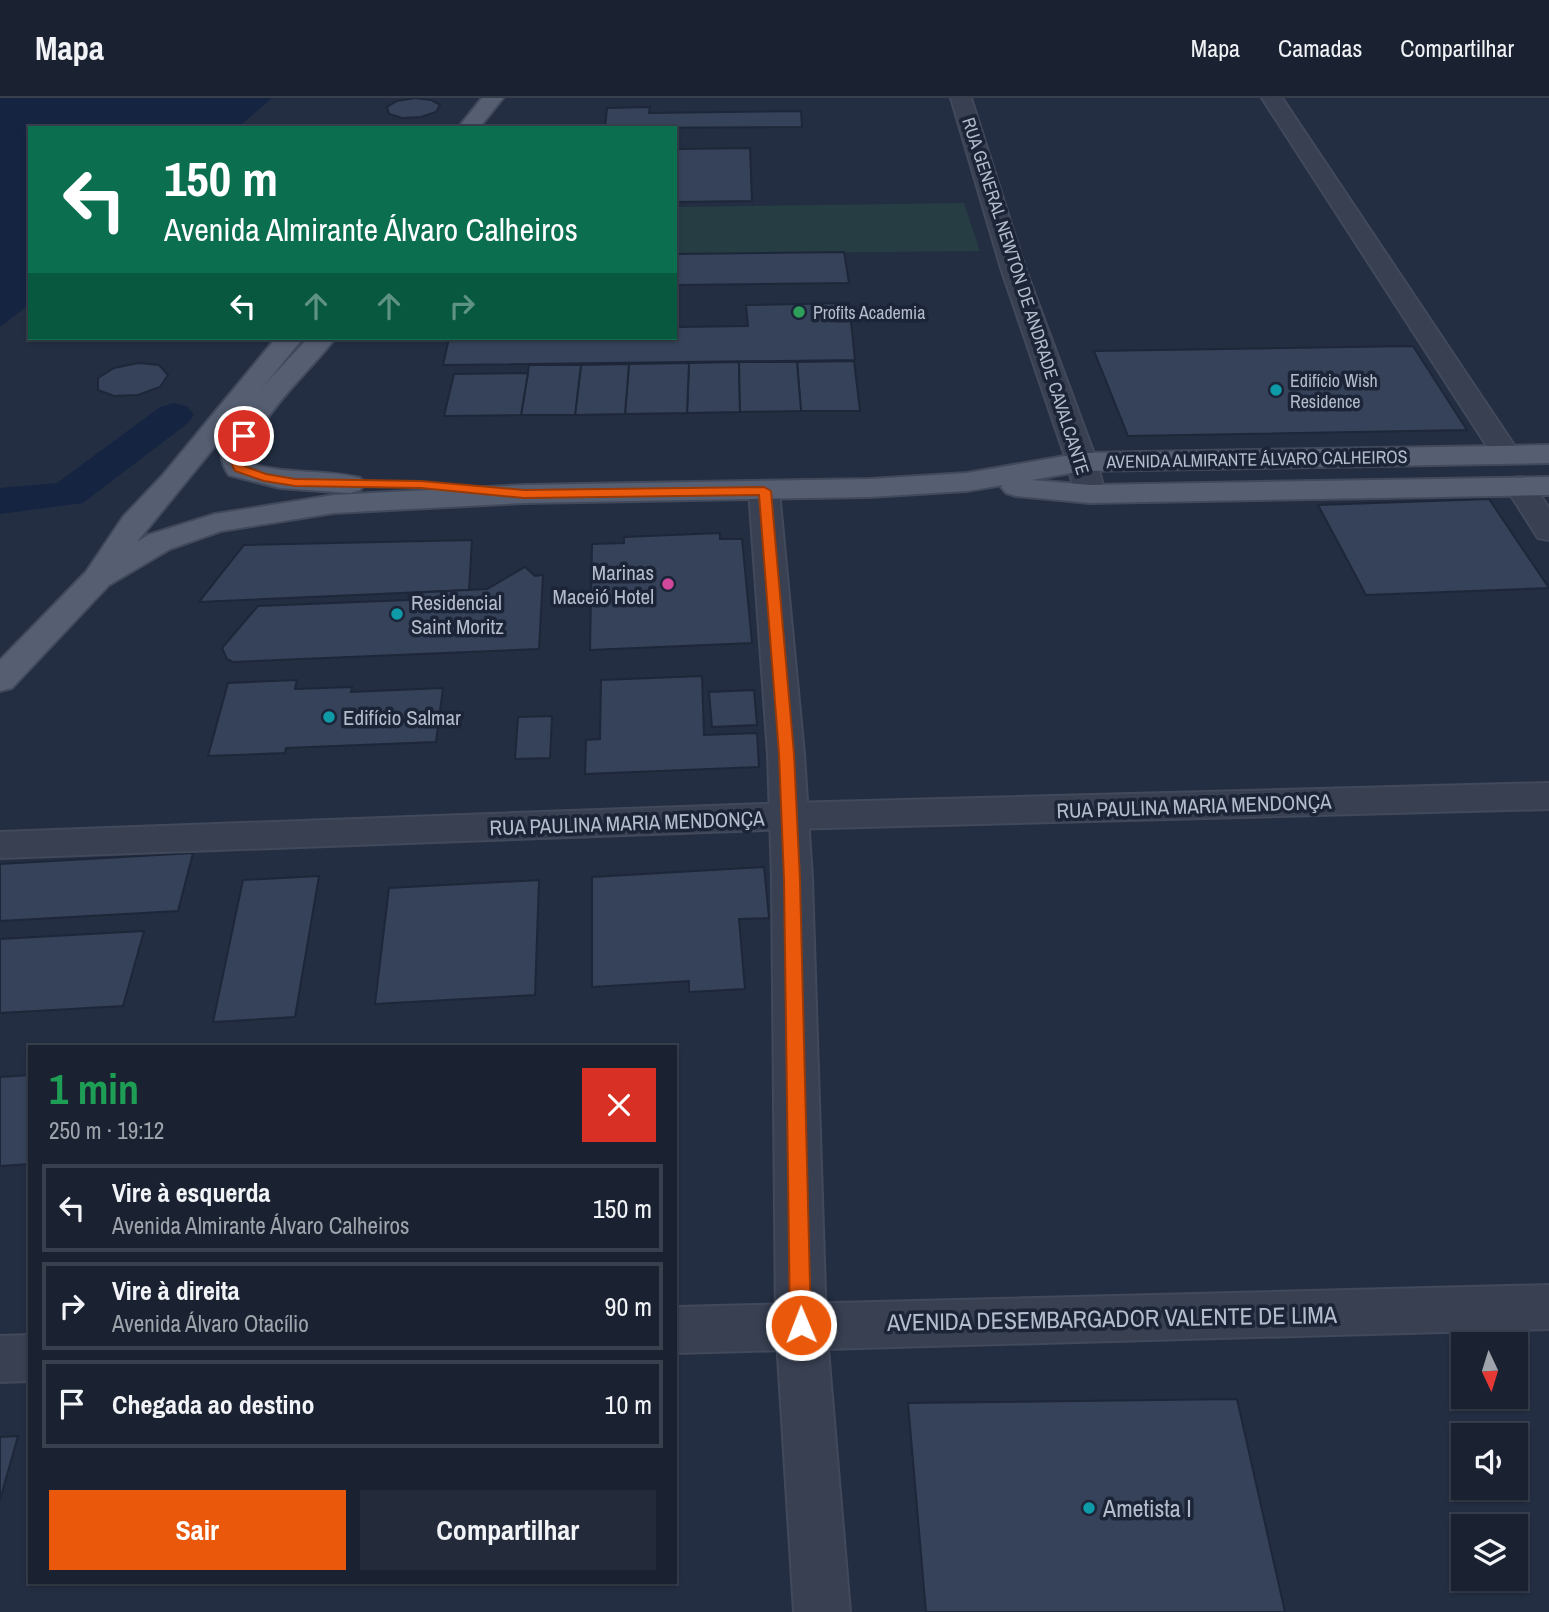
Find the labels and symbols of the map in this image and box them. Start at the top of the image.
street label: RUA GENERAL NEWTON DE ANDRADE CAVALCANTE [956,114,1096,478]
place label: Profits Academia [813,300,925,325]
marker: Profits Academia [791,304,807,320]
place label: Edifício Wish Residence [1290,368,1378,414]
marker: Edifício Wish Residence [1268,382,1284,398]
pin [214,406,274,466]
street label: AVENIDA ALMIRANTE ÁLVARO CALHEIROS [1105,444,1408,474]
place label: Marinas Maceió Hotel [553,558,654,611]
marker: Marinas Maceió Hotel [660,576,676,592]
place label: Residencial Saint Moritz [411,588,504,641]
marker: Residencial Saint Moritz [389,606,405,622]
place label: Edifício Salmar [343,703,461,732]
marker: Edifício Salmar [321,709,337,725]
street label: RUA PAULINA MARIA MENDONÇA [1056,787,1333,825]
street label: RUA PAULINA MARIA MENDONÇA [489,804,766,842]
position arrow [764,1288,838,1362]
street label: AVENIDA DESEMBARGADOR VALENTE DE LIMA [886,1298,1338,1338]
north arrow [1451,1332,1528,1409]
place label: Ametista I [1102,1492,1192,1524]
marker: Ametista I [1081,1500,1097,1516]

